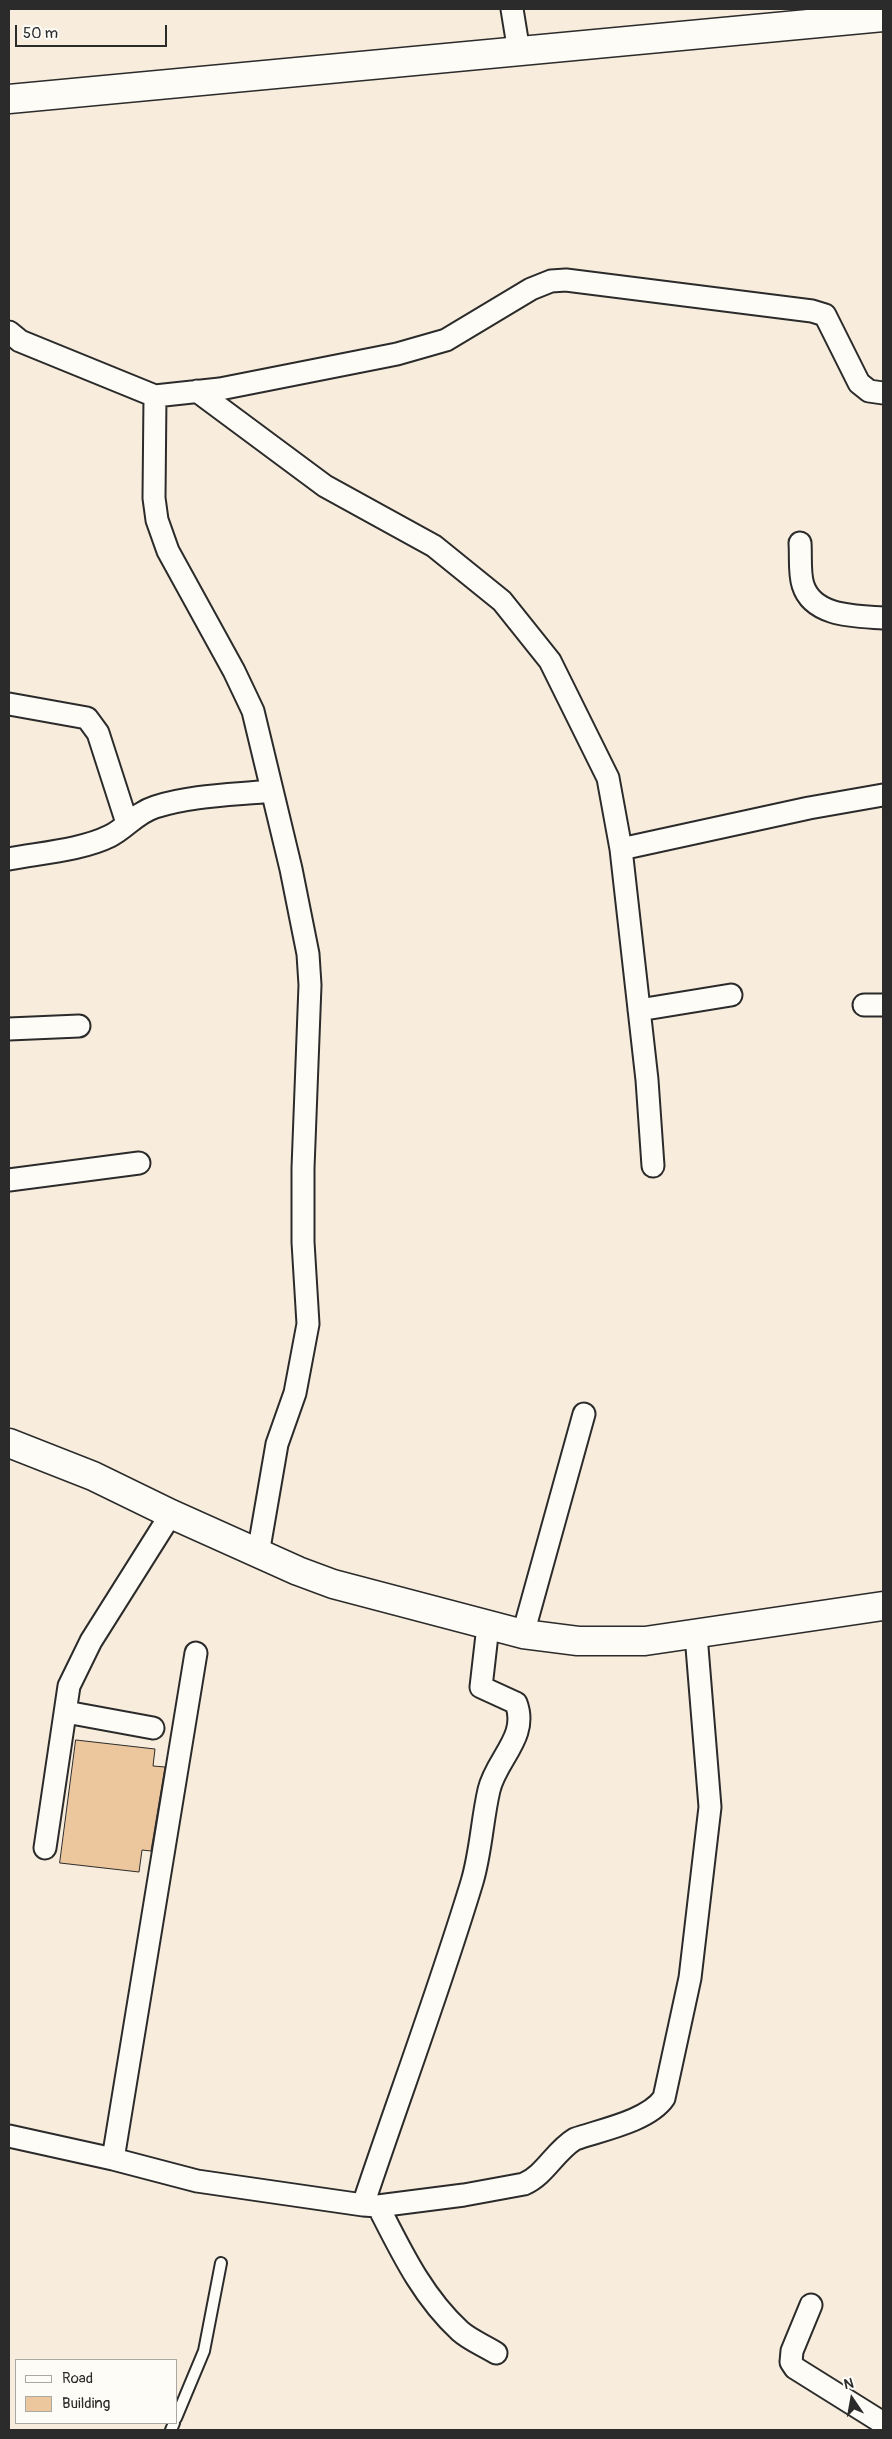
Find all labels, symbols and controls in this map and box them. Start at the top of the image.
scale bar [18,15,170,47]
text: 50 m [23,24,58,43]
legend [15,2359,178,2424]
text: Road [62,2369,93,2388]
north arrow [827,2374,877,2424]
text: N [842,2375,855,2393]
text: Building [62,2394,110,2413]

